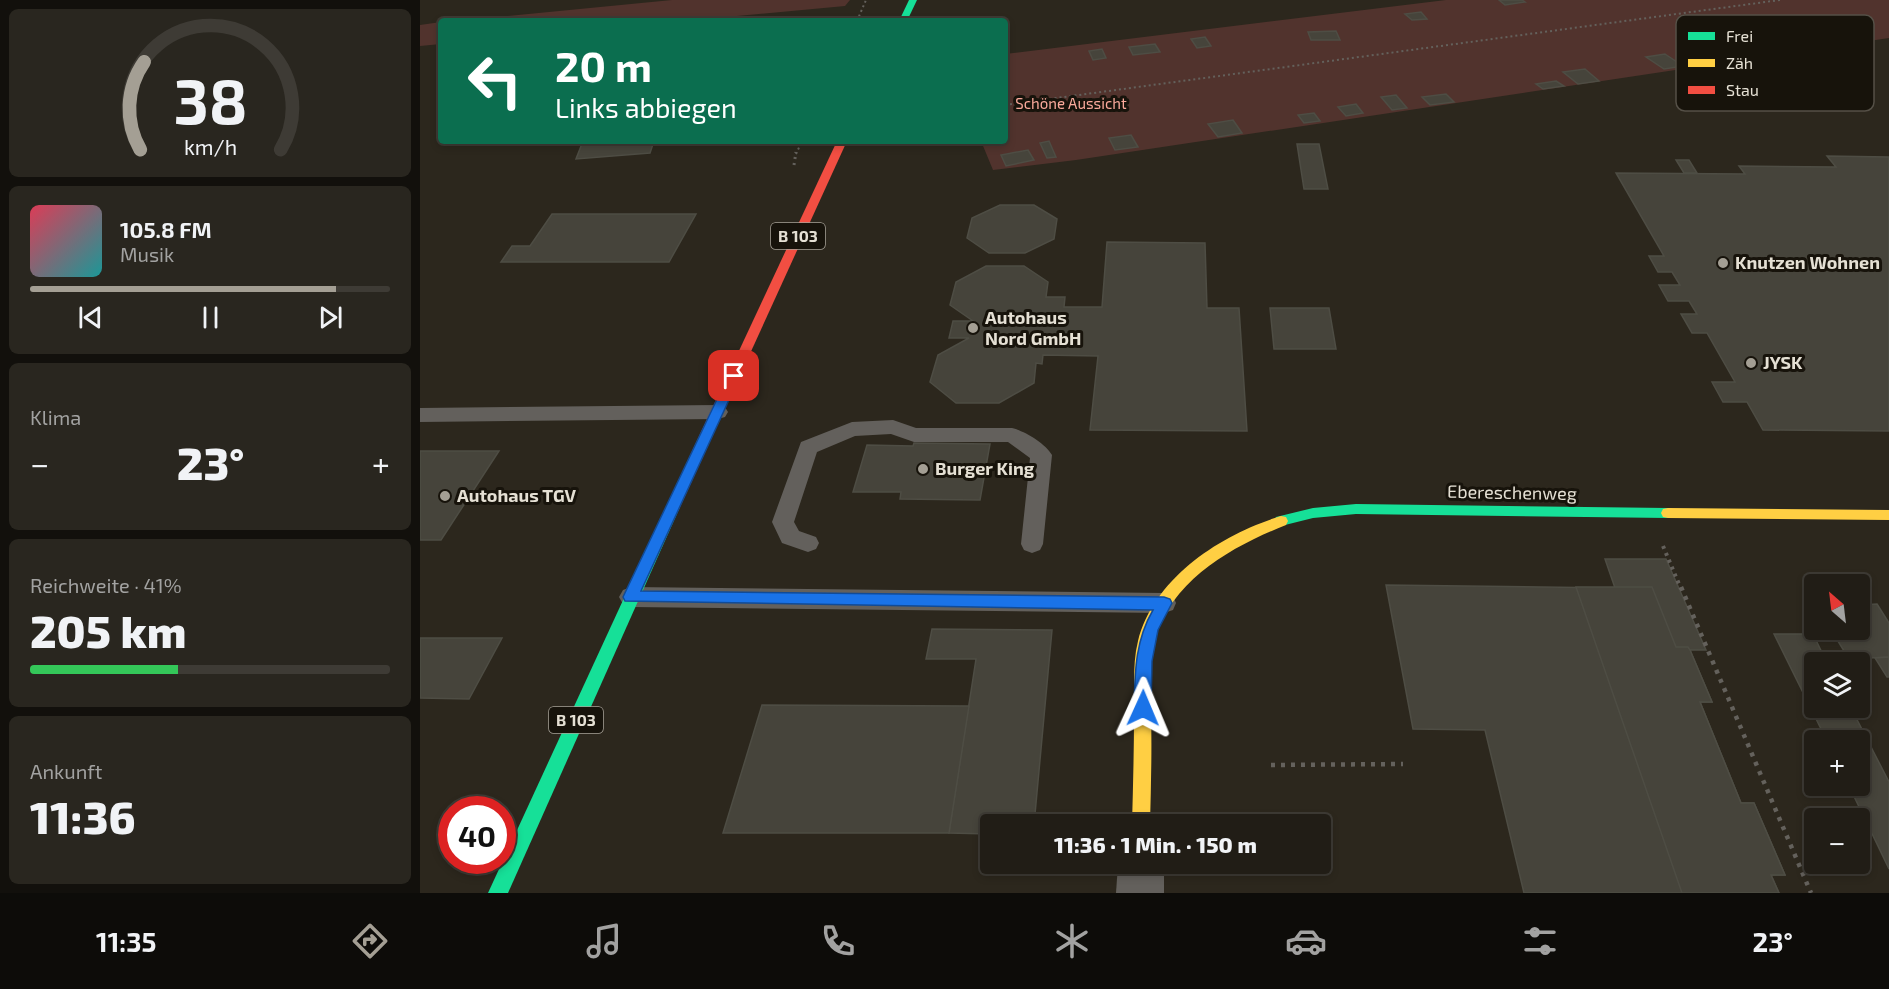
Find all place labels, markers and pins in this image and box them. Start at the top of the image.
place label: Knutzen Wohnen [1735,251,1880,273]
marker: Knutzen Wohnen [1716,256,1730,270]
place label: Autohaus Nord GmbH [985,306,1082,349]
marker: Autohaus Nord GmbH [966,321,980,335]
pin [708,350,759,401]
place label: JYSK [1763,351,1803,373]
marker: JYSK [1744,356,1758,370]
place label: Burger King [935,457,1035,479]
marker: Burger King [916,462,930,476]
place label: Autohaus TGV [457,484,576,506]
marker: Autohaus TGV [438,489,452,503]

